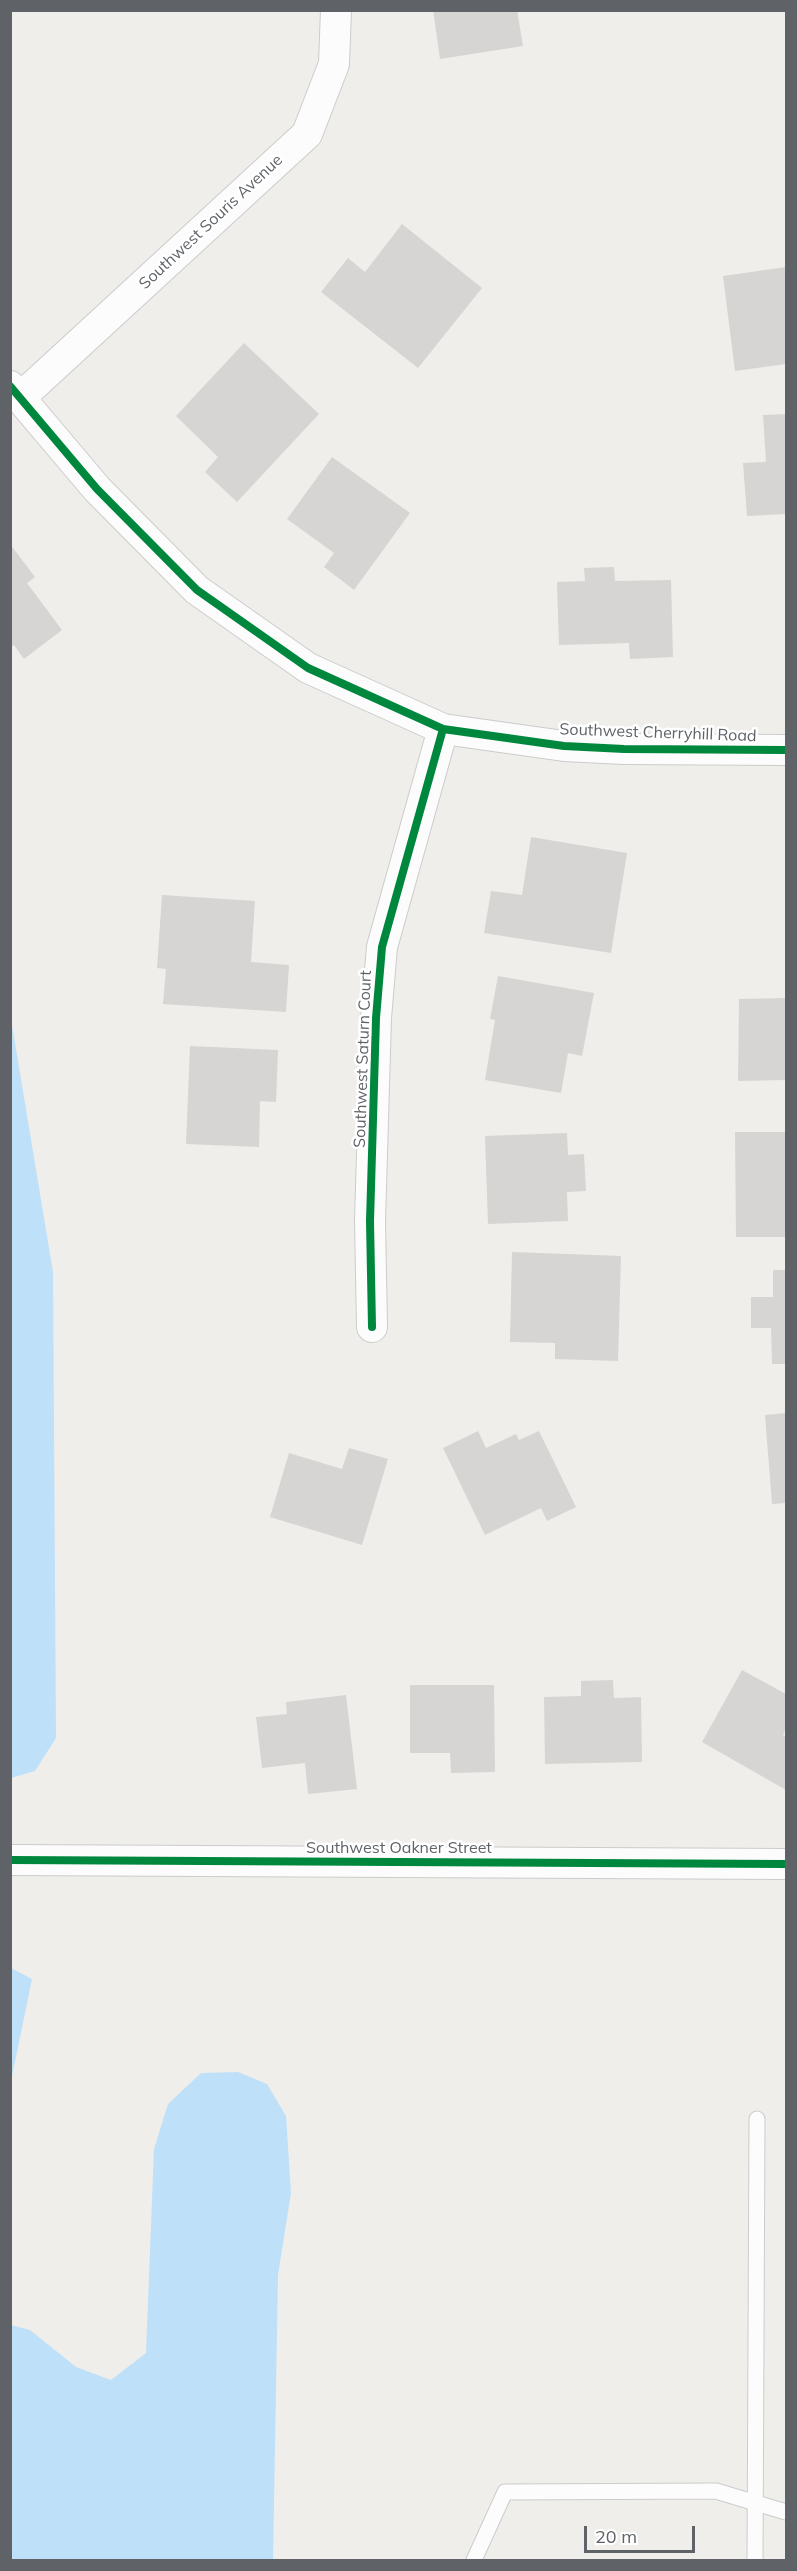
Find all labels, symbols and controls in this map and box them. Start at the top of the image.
street label: Southwest Souris Avenue [135,150,287,294]
street label: Southwest Cherryhill Road [559,720,757,746]
street label: Southwest Saturn Court [350,970,376,1148]
street label: Southwest Oakner Street [306,1838,492,1858]
scale bar [587,2514,698,2552]
text: 20 m [595,2525,637,2548]

